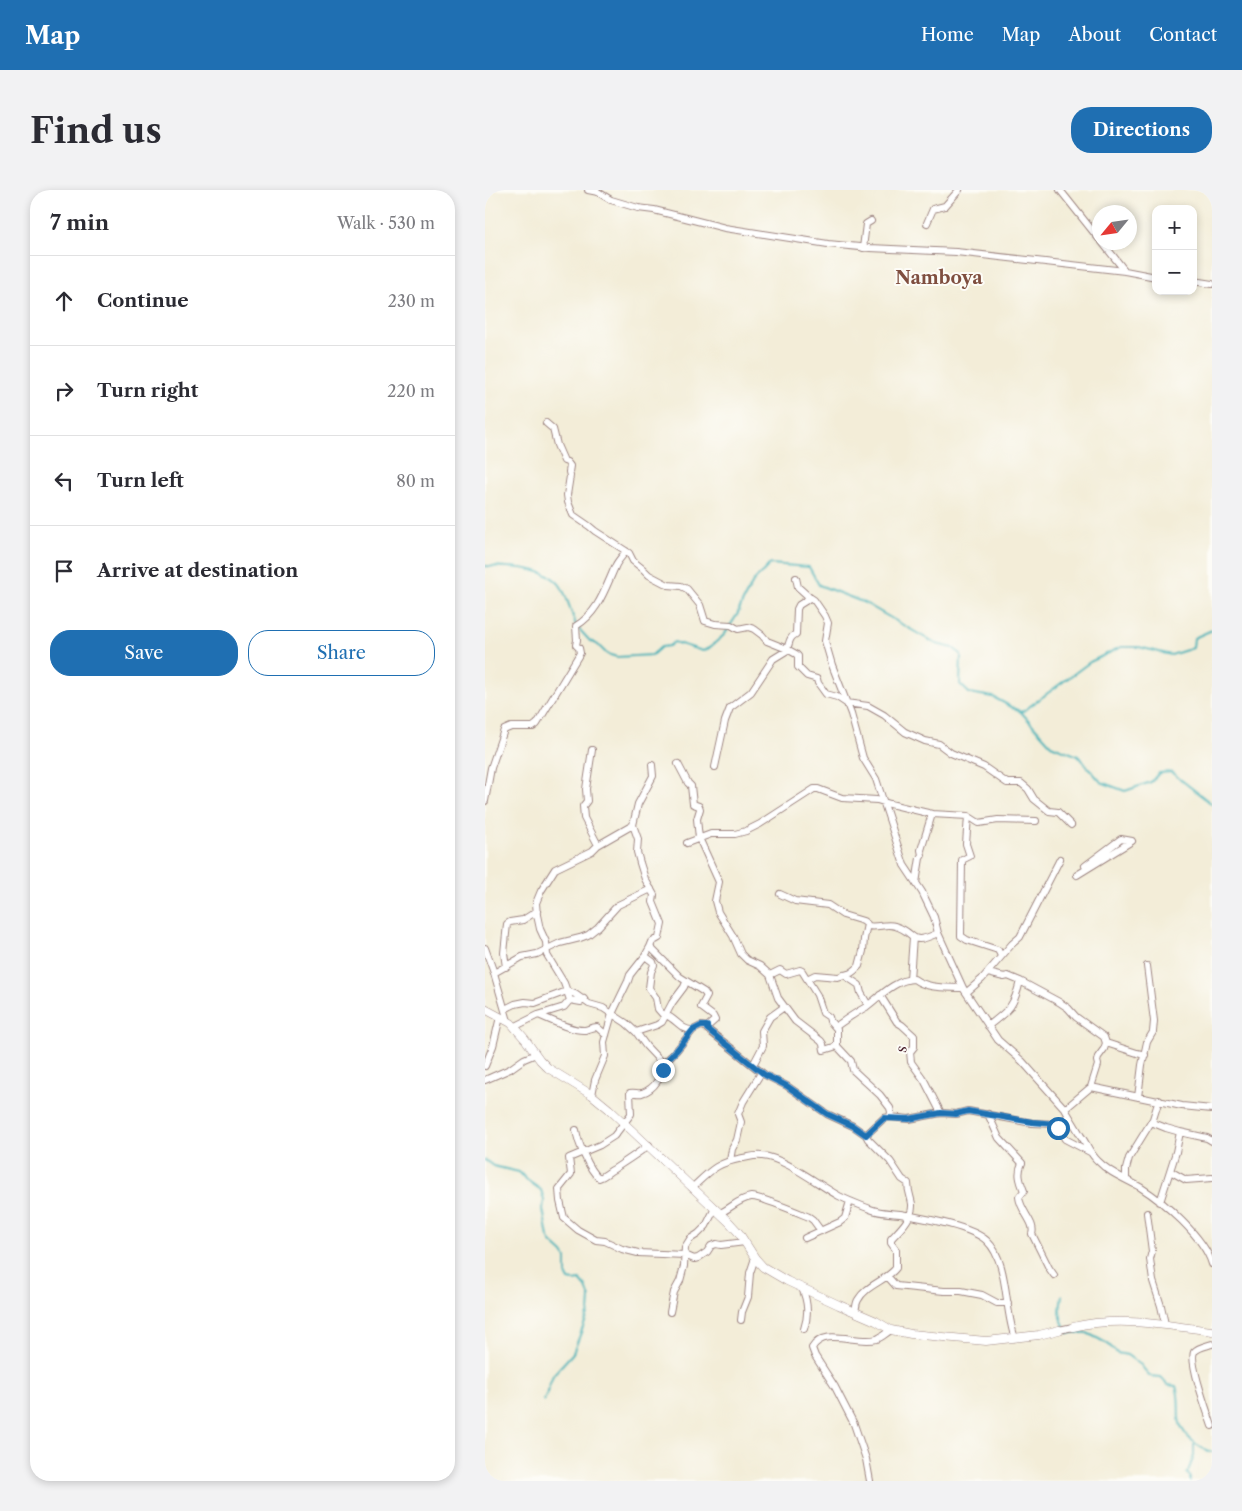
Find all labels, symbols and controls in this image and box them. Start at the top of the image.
text: Map [25,21,80,50]
text: Home [921,24,974,46]
text: Map [1002,24,1040,46]
text: About [1068,24,1121,46]
text: Contact [1149,24,1217,46]
button: Directions [1071,107,1212,153]
text: Find us [30,109,162,152]
north arrow [1092,205,1137,250]
map controls [1152,205,1197,295]
button: + [1152,205,1197,250]
text: 7 min [50,210,109,235]
text: Walk · 530 m [337,213,435,233]
button: − [1152,250,1197,295]
district label: Namboya [895,267,983,289]
icon: ahead [50,287,78,315]
text: Continue [97,289,189,312]
text: 230 m [388,291,435,311]
icon: right [50,377,78,405]
text: Turn right [97,379,198,402]
text: 220 m [387,381,435,401]
icon: left [50,467,78,495]
text: Turn left [97,469,184,492]
text: 80 m [396,471,435,491]
icon: arrive [50,557,78,585]
text: Arrive at destination [97,559,298,582]
button: Save [50,630,238,676]
button: Share [248,630,435,676]
street label: s [891,1044,911,1054]
route end [652,1059,675,1082]
route start [1047,1117,1070,1140]

